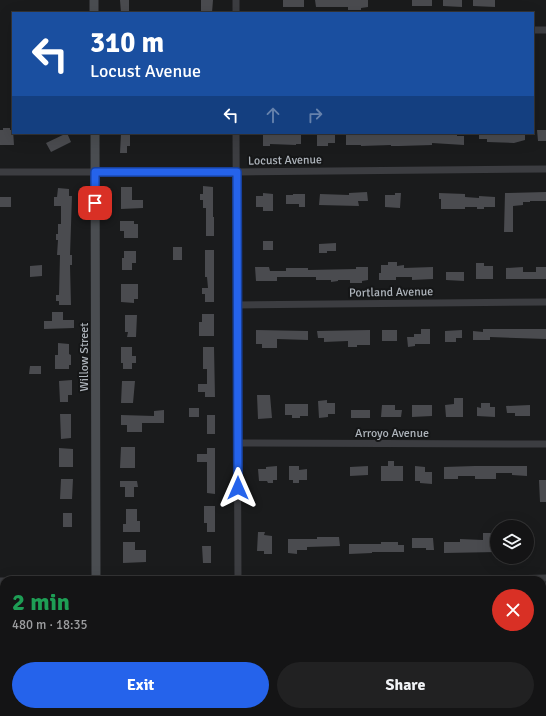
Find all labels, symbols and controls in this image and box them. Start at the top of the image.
text: 310 m [90,26,164,60]
icon: left [24,28,76,80]
text: Locust Avenue [90,60,201,82]
icon: left [220,104,242,126]
icon: ahead [262,104,284,126]
icon: right [304,104,326,126]
street label: Locust Avenue [248,152,322,169]
pin [78,186,112,220]
icon: arrive [84,192,106,214]
street label: Portland Avenue [349,284,433,301]
street label: Willow Street [77,323,92,391]
street label: Arroyo Avenue [355,426,429,441]
position arrow [217,467,259,509]
map controls [490,520,534,564]
button: layers [490,520,534,564]
text: 2 min [12,587,70,617]
button: close [492,589,534,631]
text: 480 m · 18:35 [12,617,88,633]
button: Exit [12,662,269,708]
button: Share [277,662,534,708]

